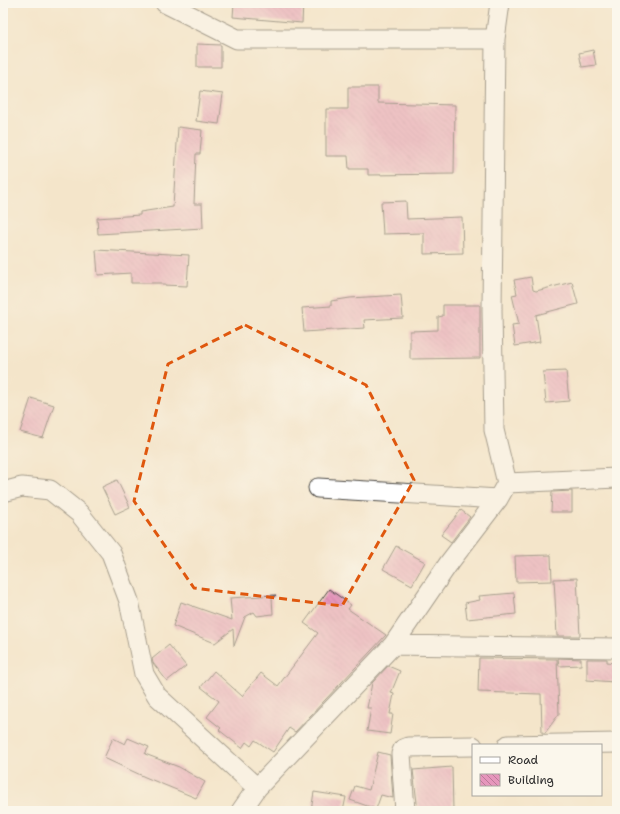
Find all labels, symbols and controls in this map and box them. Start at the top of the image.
legend [472,744,602,796]
text: Road [508,752,539,768]
text: Building [508,772,554,788]

